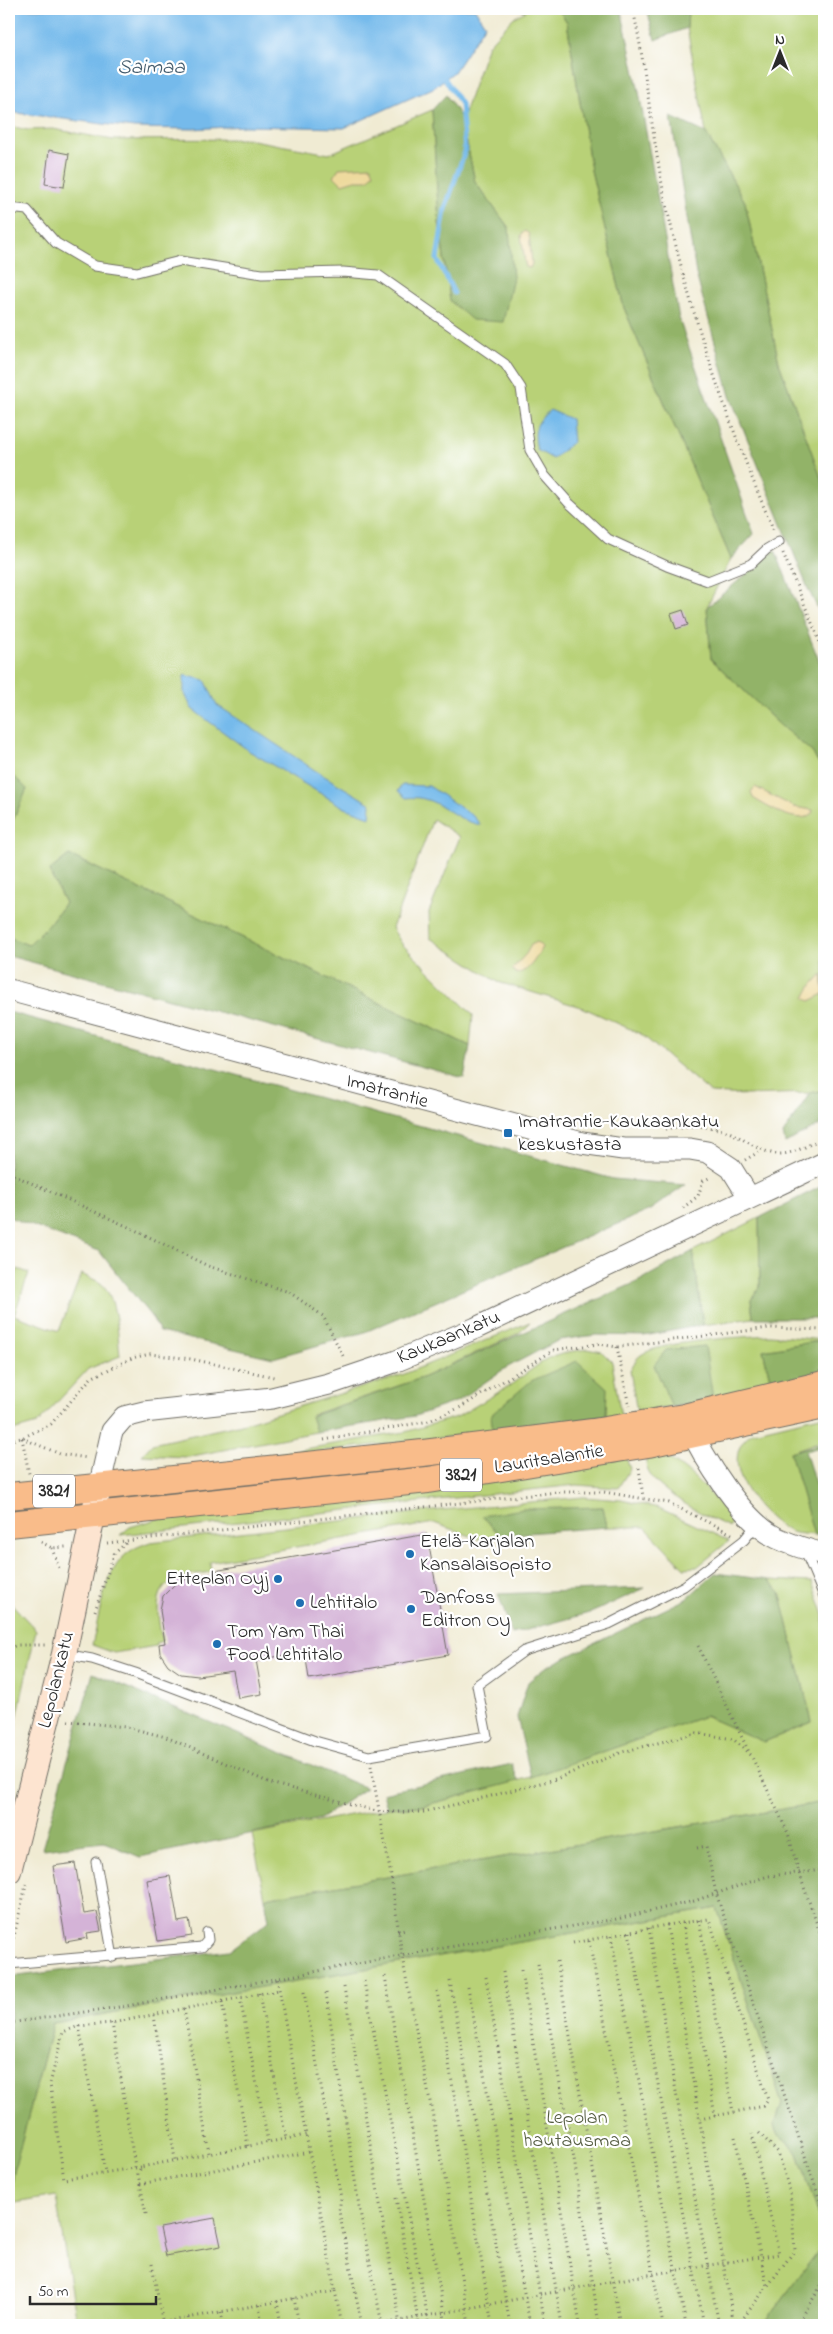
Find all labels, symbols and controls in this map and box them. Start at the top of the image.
north arrow [756,28,806,78]
text: N [775,30,785,51]
water label: Saimaa [117,53,185,83]
street label: Imatrantie [343,1067,431,1117]
place label: Imatrantie-Kaukaankatu keskustasta [518,1108,719,1160]
marker: Imatrantie-Kaukaankatu keskustasta [502,1127,514,1139]
street label: Kaukaankatu [393,1303,505,1373]
street label: Lauritsalantie [492,1437,606,1483]
road number: 3821 [440,1458,482,1492]
road number: 3821 [33,1474,75,1508]
place label: Etelä-Karjalan Kansalaisopisto [420,1528,551,1580]
marker: Etelä-Karjalan Kansalaisopisto [404,1548,416,1560]
place label: Etteplan Oyj [166,1565,269,1594]
marker: Etteplan Oyj [272,1573,284,1585]
place label: Danfoss Editron Oy [420,1584,510,1636]
place label: Lehtitalo [310,1589,377,1618]
marker: Lehtitalo [294,1597,306,1609]
marker: Danfoss Editron Oy [405,1603,417,1615]
place label: Tom Yam Thai Food Lehtitalo [226,1618,344,1670]
street label: Lepolankatu [31,1629,83,1731]
marker: Tom Yam Thai Food Lehtitalo [211,1638,223,1650]
park label: Lepolan hautausmaa [523,2104,631,2156]
scale bar [30,2274,156,2306]
text: 50 m [38,2281,69,2303]

